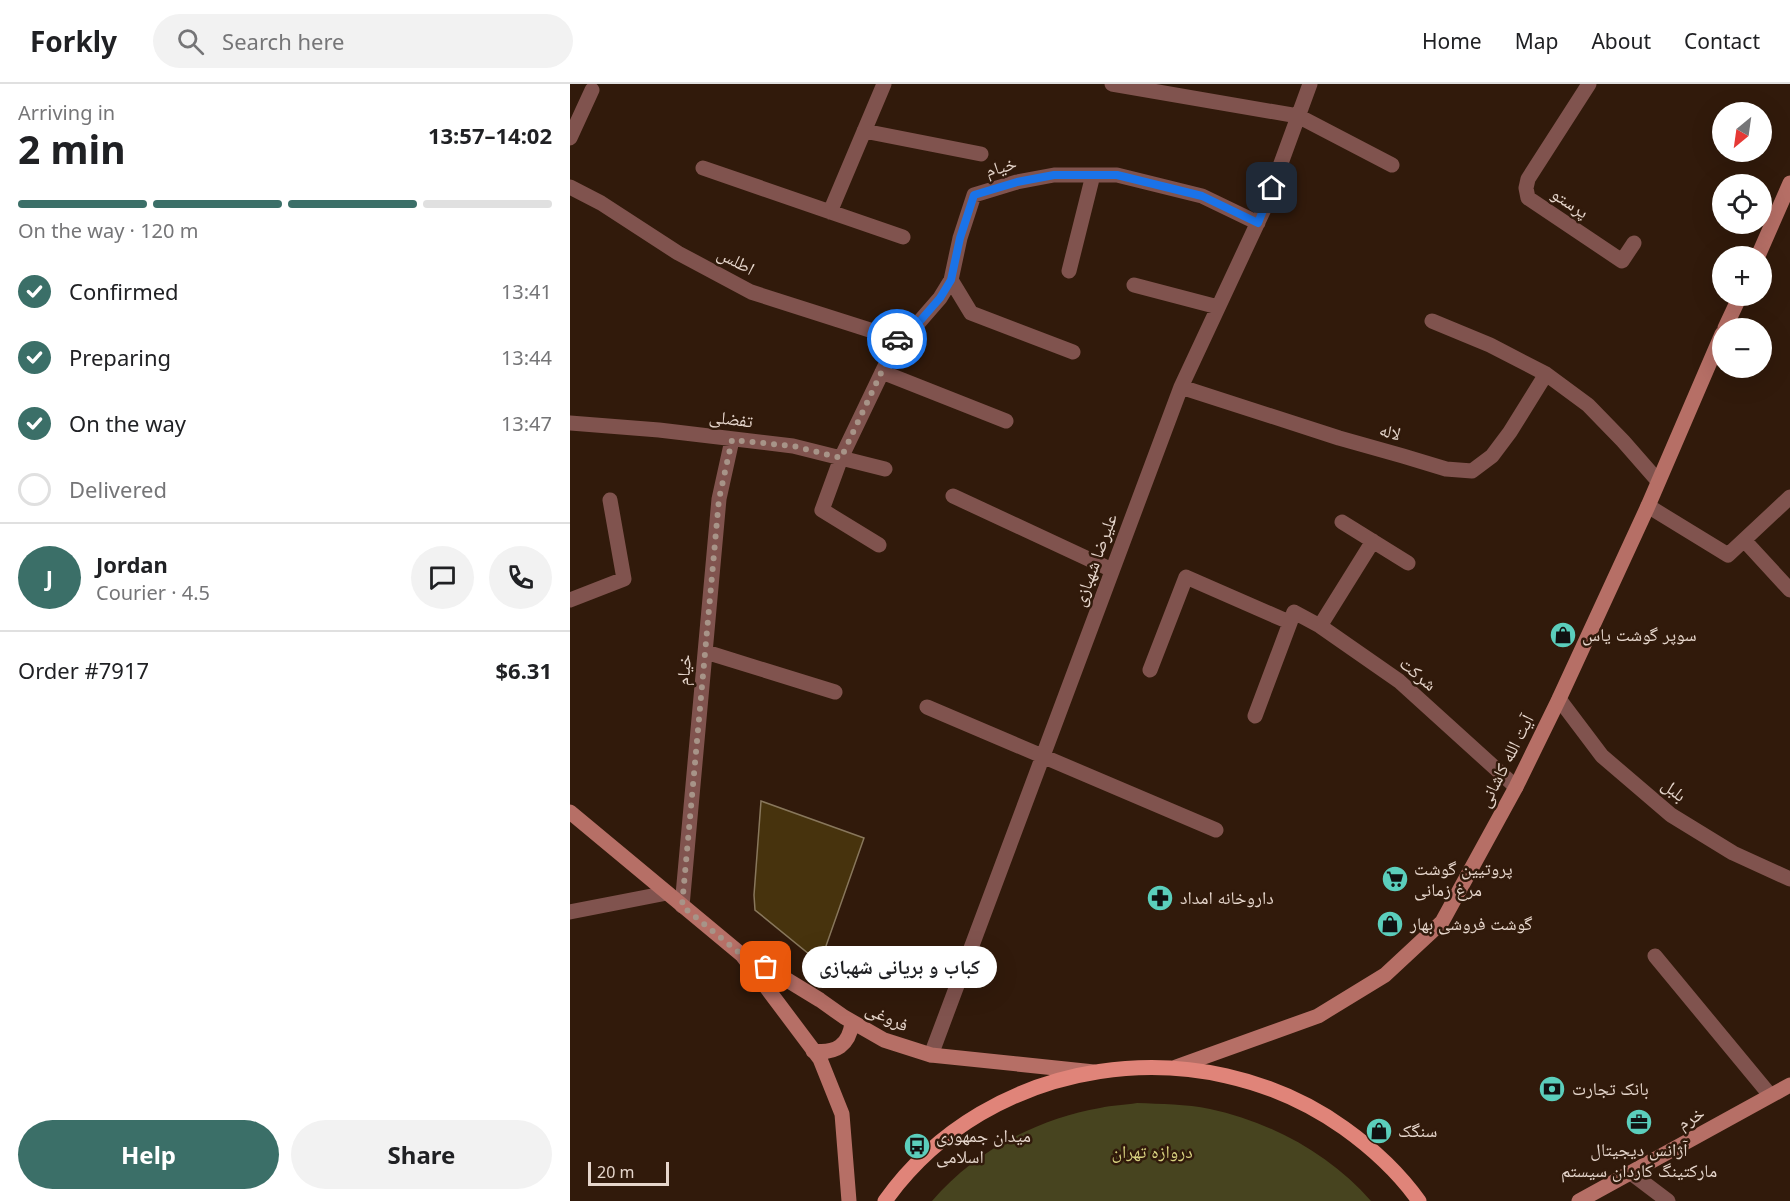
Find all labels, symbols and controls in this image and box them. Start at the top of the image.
search box [153,14,573,68]
text: Forkly [30,22,117,60]
icon: search [174,25,207,58]
text: Search here [222,26,345,56]
text: Home [1422,27,1482,55]
text: Map [1515,27,1558,55]
text: About [1591,27,1651,55]
text: Contact [1684,27,1760,55]
text: Arriving in [18,99,115,126]
north arrow [1712,102,1772,162]
map controls [1712,102,1772,378]
text: 13:57–14:02 [428,120,552,150]
text: 2 min [18,122,125,175]
street label: خیام [982,150,1019,183]
pin [1246,162,1297,213]
icon: home [1255,171,1288,204]
button: locate [1712,174,1772,234]
street label: پرستو [1547,181,1594,223]
text: On the way · 120 m [18,217,198,244]
street label: اطلس [714,240,759,280]
button: + [1712,246,1772,306]
icon: check [18,275,51,308]
text: Confirmed [69,276,179,306]
text: 13:41 [501,278,552,305]
courier [867,309,927,369]
button: − [1712,318,1772,378]
icon: car [881,323,914,356]
icon: check [18,341,51,374]
text: Preparing [69,342,171,372]
text: 13:44 [501,344,552,371]
street label: تفضلی [708,403,754,433]
icon: check [18,407,51,440]
text: On the way [69,408,186,438]
text: 13:47 [501,410,552,437]
street label: لاله [1377,417,1404,445]
text: Delivered [69,474,167,504]
street label: علیرضا شهبازی [1066,510,1122,609]
button: chat [411,546,474,609]
button: phone [489,546,552,609]
text: Jordan [96,549,168,579]
text: J [46,562,53,592]
text: Courier · 4.5 [96,579,210,606]
shop icon: سوپر گوشت یاس [1548,620,1578,650]
place label: سوپر گوشت یاس [1582,622,1696,646]
street label: شرکت [1395,651,1442,696]
street label: خیام [670,653,697,687]
text: Order #7917 [18,655,149,685]
text: $6.31 [495,655,552,685]
street label: آیت الله کاشانی [1472,710,1539,811]
street label: بلبل [1657,772,1692,807]
place label: پروتیین گوشت مرغ زمانی [1414,856,1513,901]
supermarket icon: پروتیین گوشت مرغ زمانی [1380,864,1410,894]
pharmacy icon: داروخانه امداد [1145,883,1175,913]
place label: داروخانه امداد [1180,885,1274,909]
shop icon: گوشت فروشی بهار [1375,909,1405,939]
place label: گوشت فروشی بهار [1409,911,1533,935]
pin [740,941,791,992]
callout: کباب و بریانی شهبازی [802,946,997,988]
icon: bag [749,950,782,983]
text: کباب و بریانی شهبازی [819,953,980,980]
street label: فروغی [862,996,913,1036]
bank icon: بانک تجارت [1537,1074,1567,1104]
place label: بانک تجارت [1572,1076,1649,1100]
street label: خرم [1673,1100,1709,1135]
office icon: آژانس دیجیتال مارکتینگ کاردان سیستم [1624,1107,1654,1137]
shop icon: سنگک [1364,1116,1394,1146]
place label: سنگک [1398,1118,1437,1142]
button: Help [18,1120,279,1189]
button: Share [291,1120,552,1189]
place label: میدان جمهوری اسلامی [936,1123,1031,1168]
bus stop icon: میدان جمهوری اسلامی [902,1131,932,1161]
place label: آژانس دیجیتال مارکتینگ کاردان سیستم [1561,1137,1717,1183]
park label: دروازه تهران [1111,1139,1193,1163]
scale bar [588,1159,669,1186]
text: 20 m [597,1161,634,1183]

